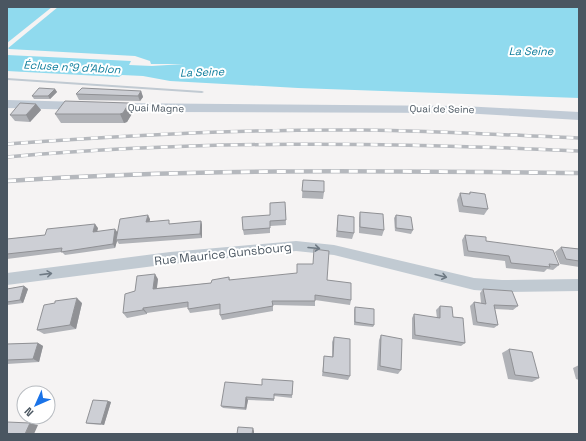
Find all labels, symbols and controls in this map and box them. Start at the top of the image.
water label: La Seine [509,44,554,58]
water label: Écluse n°9 d'Ablon [23,57,121,77]
water label: La Seine [180,64,225,80]
street label: Quai Magne [128,101,184,115]
street label: Quai de Seine [409,102,475,116]
street label: Rue Maurice Gunsbourg [154,239,292,269]
one-way arrow [307,245,320,252]
one-way arrow [39,271,52,278]
one-way arrow [434,273,447,280]
north arrow [16,385,56,425]
text: N [21,405,36,420]

